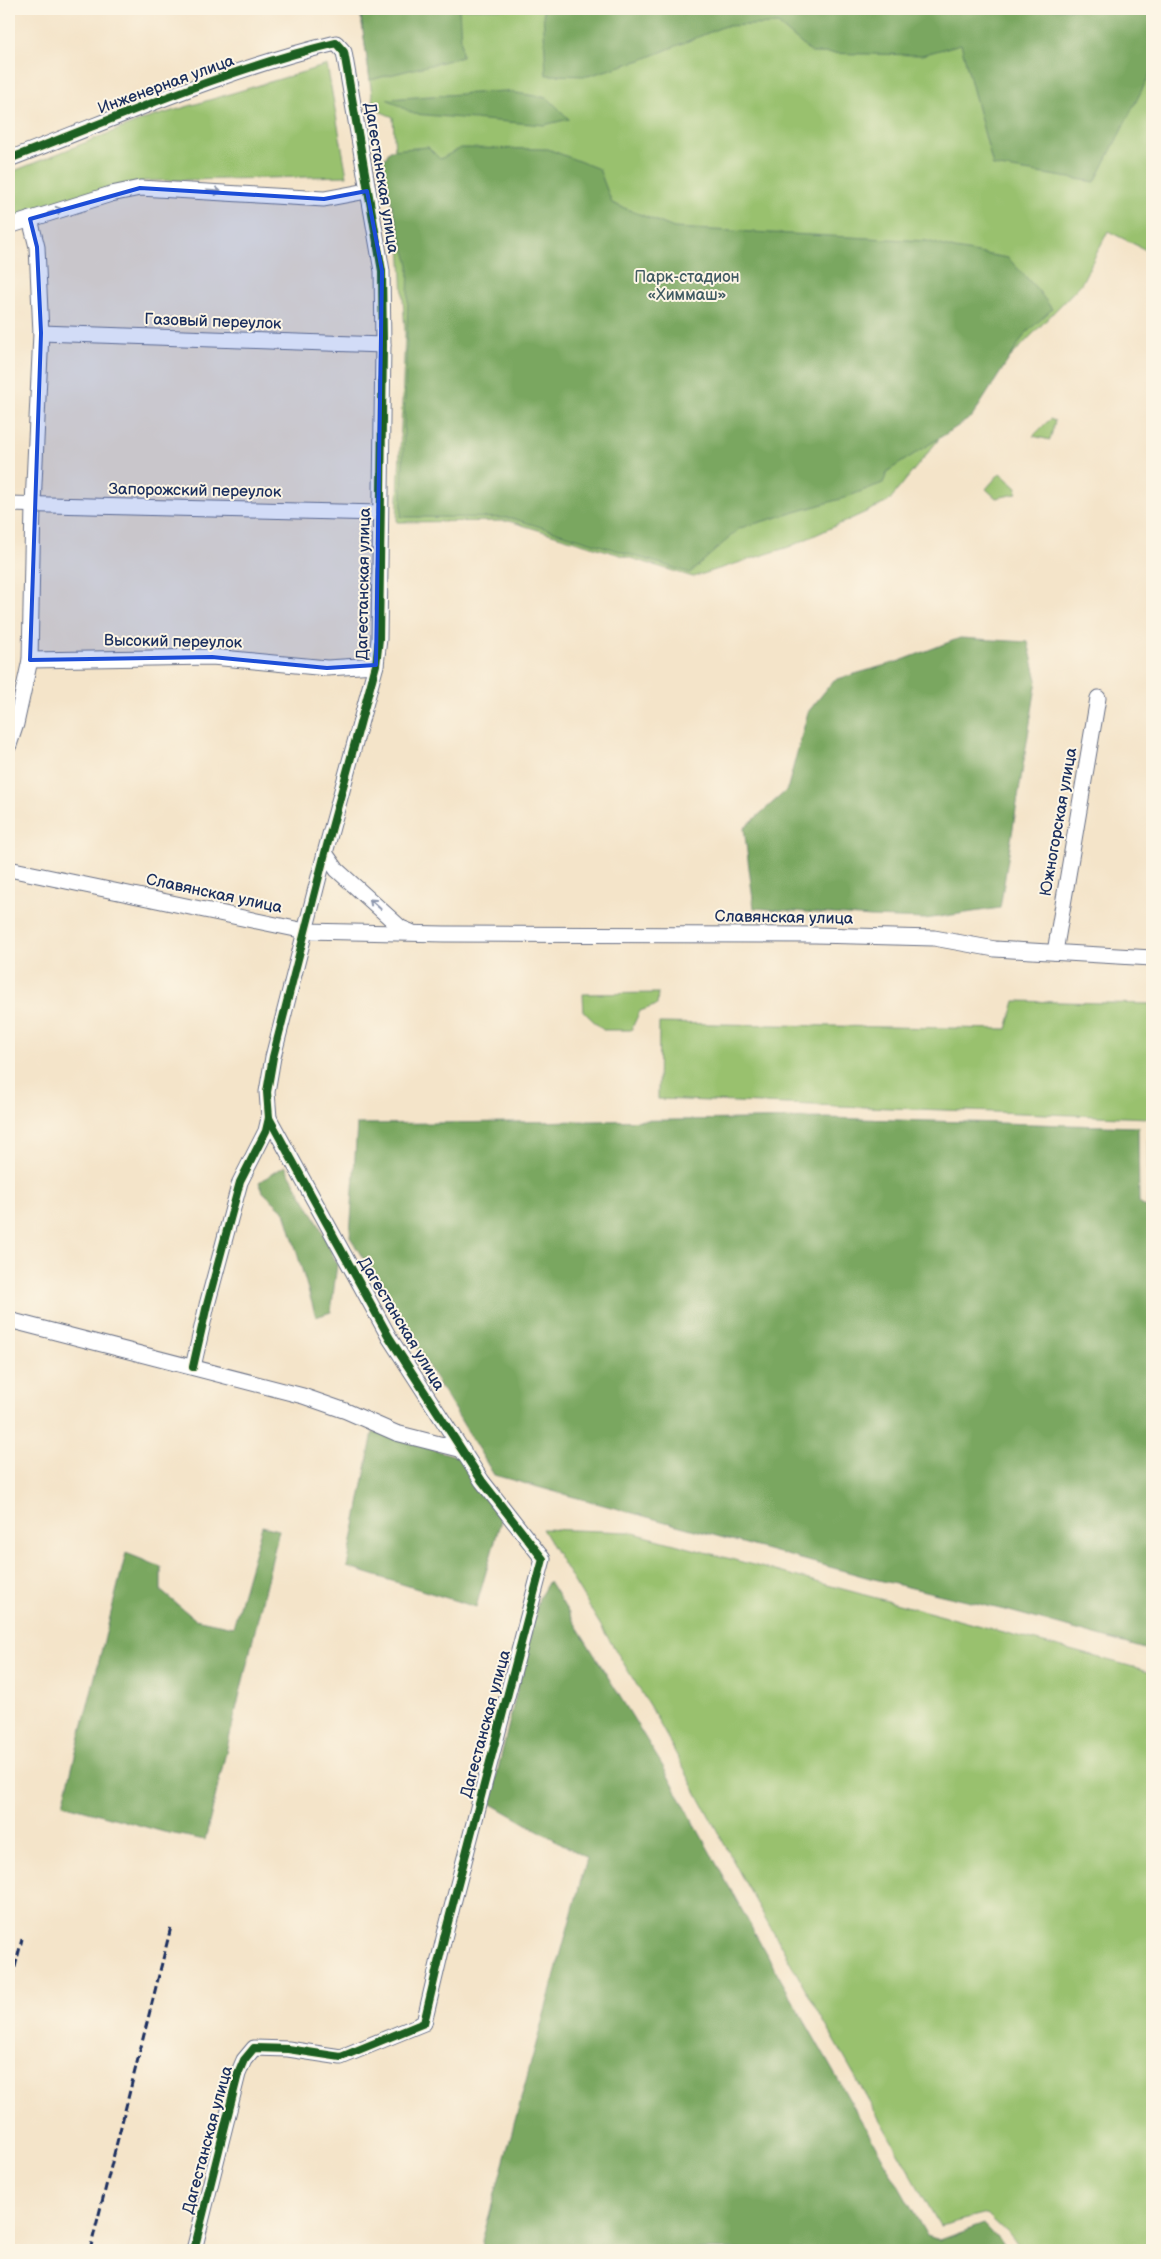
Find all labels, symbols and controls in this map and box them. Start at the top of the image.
street label: Инженерная улица [95,51,237,119]
street label: Дагестанская улица [360,101,402,255]
one-way arrow [206,187,222,196]
one-way arrow [47,206,62,215]
park label: Парк-стадион «Химмаш» [634,268,740,305]
street label: Газовый переулок [144,310,282,334]
street label: Запорожский переулок [109,480,282,502]
street label: Дагестанская улица [353,507,375,660]
street label: Высокий переулок [104,631,243,653]
street label: Южногорская улица [1037,746,1082,898]
street label: Славянская улица [144,870,284,918]
one-way arrow [368,898,381,910]
street label: Славянская улица [714,907,854,929]
street label: Дагестанская улица [354,1254,449,1395]
street label: Дагестанская улица [457,1647,515,1800]
street label: Дагестанская улица [179,2063,237,2216]

